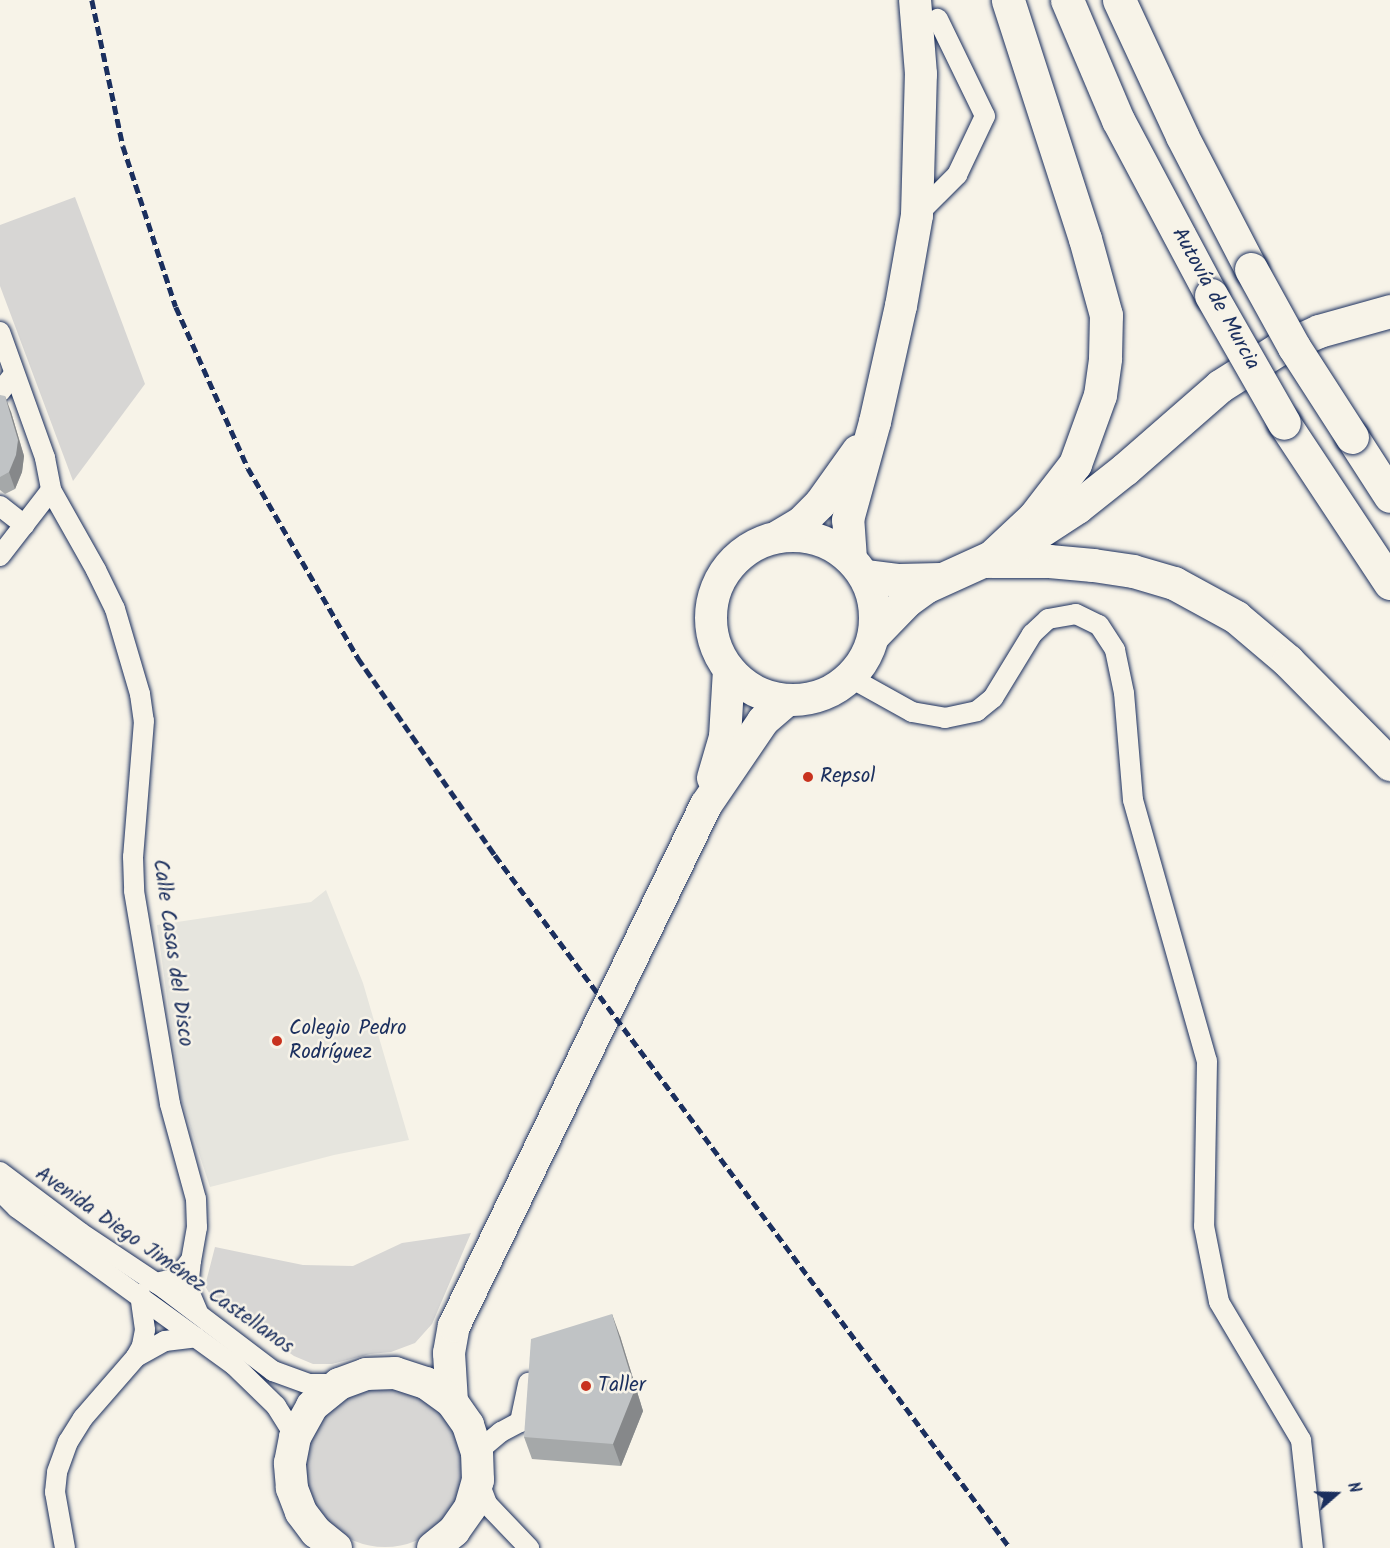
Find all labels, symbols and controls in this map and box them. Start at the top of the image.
street label: Autovía de Murcia [1165,223,1265,375]
place label: Repsol [820,764,875,790]
marker: Repsol [801,770,815,784]
street label: Calle Casas del Disco [146,858,198,1048]
place label: Colegio Pedro Rodríguez [289,1016,406,1066]
marker: Colegio Pedro Rodríguez [270,1034,284,1048]
street label: Avenida Diego Jiménez Castellanos [30,1162,298,1360]
place label: Taller [598,1373,646,1399]
marker: Taller [579,1379,593,1393]
north arrow [1306,1464,1366,1524]
text: N [1340,1479,1367,1497]

